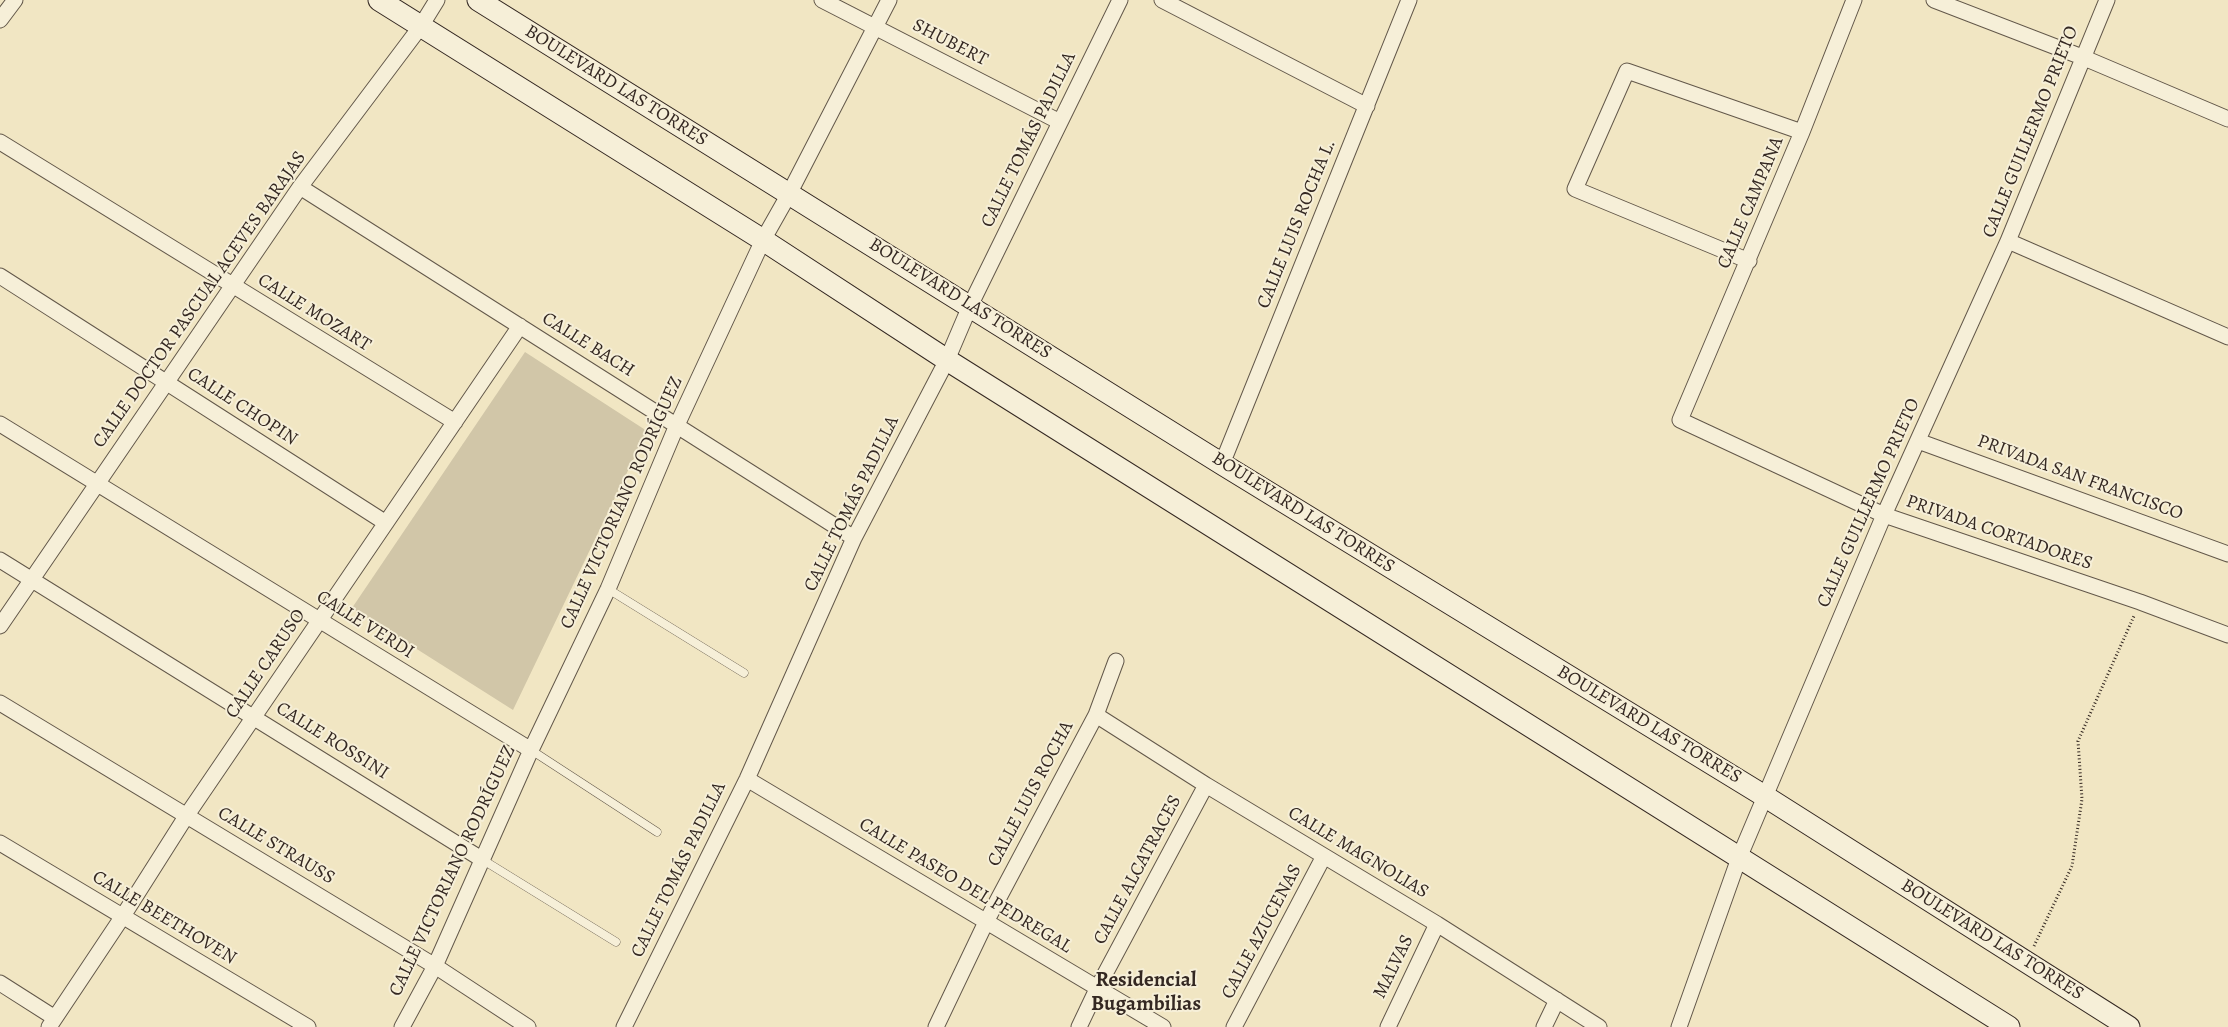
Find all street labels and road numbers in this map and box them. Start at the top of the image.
street label: SHUBERT [908,14,992,72]
street label: BOULEVARD LAS TORRES [520,20,712,152]
street label: CALLE GUILLERMO PRIETO [1978,23,2084,241]
street label: CALLE TOMÁS PADILLA [977,48,1081,232]
street label: CALLE CAMPANA [1713,134,1789,272]
street label: CALLE LUIS ROCHA L. [1253,136,1341,312]
street label: CALLE DOCTOR PASCUAL ACEVES BARAJAS [88,147,312,453]
street label: BOULEVARD LAS TORRES [864,233,1056,365]
street label: CALLE MOZART [253,269,375,357]
street label: CALLE BACH [537,308,639,382]
street label: CALLE CHOPIN [183,363,301,451]
street label: CALLE VICTORIANO RODRÍGUEZ [556,373,688,633]
street label: CALLE GUILLERMO PRIETO [1813,395,1925,611]
street label: CALLE TOMÁS PADILLA [800,412,904,596]
street label: PRIVADA SAN FRANCISCO [1974,430,2186,526]
street label: BOULEVARD LAS TORRES [1207,447,1399,579]
street label: PRIVADA CORTADORES [1903,490,2095,576]
street label: CALLE VERDI [312,586,418,664]
street label: CALLE CARUSO [221,605,311,723]
street label: BOULEVARD LAS TORRES [1553,661,1745,789]
street label: CALLE ROSSINI [271,697,393,785]
street label: CALLE LUIS ROCHA [983,717,1079,871]
street label: CALLE VICTORIANO RODRÍGUEZ [385,742,521,1000]
street label: CALLE TOMÁS PADILLA [627,778,731,962]
street label: CALLE ALCATRACES [1089,791,1187,949]
street label: CALLE STRAUSS [213,802,339,890]
street label: CALLE MAGNOLIAS [1284,802,1432,904]
street label: CALLE PASEO DEL PEDREGAL [854,813,1076,959]
street label: CALLE AZUCENAS [1217,861,1307,1003]
street label: CALLE BEETHOVEN [88,866,240,970]
street label: BOULEVARD LAS TORRES [1896,874,2088,1006]
street label: MALVAS [1369,931,1419,1003]

